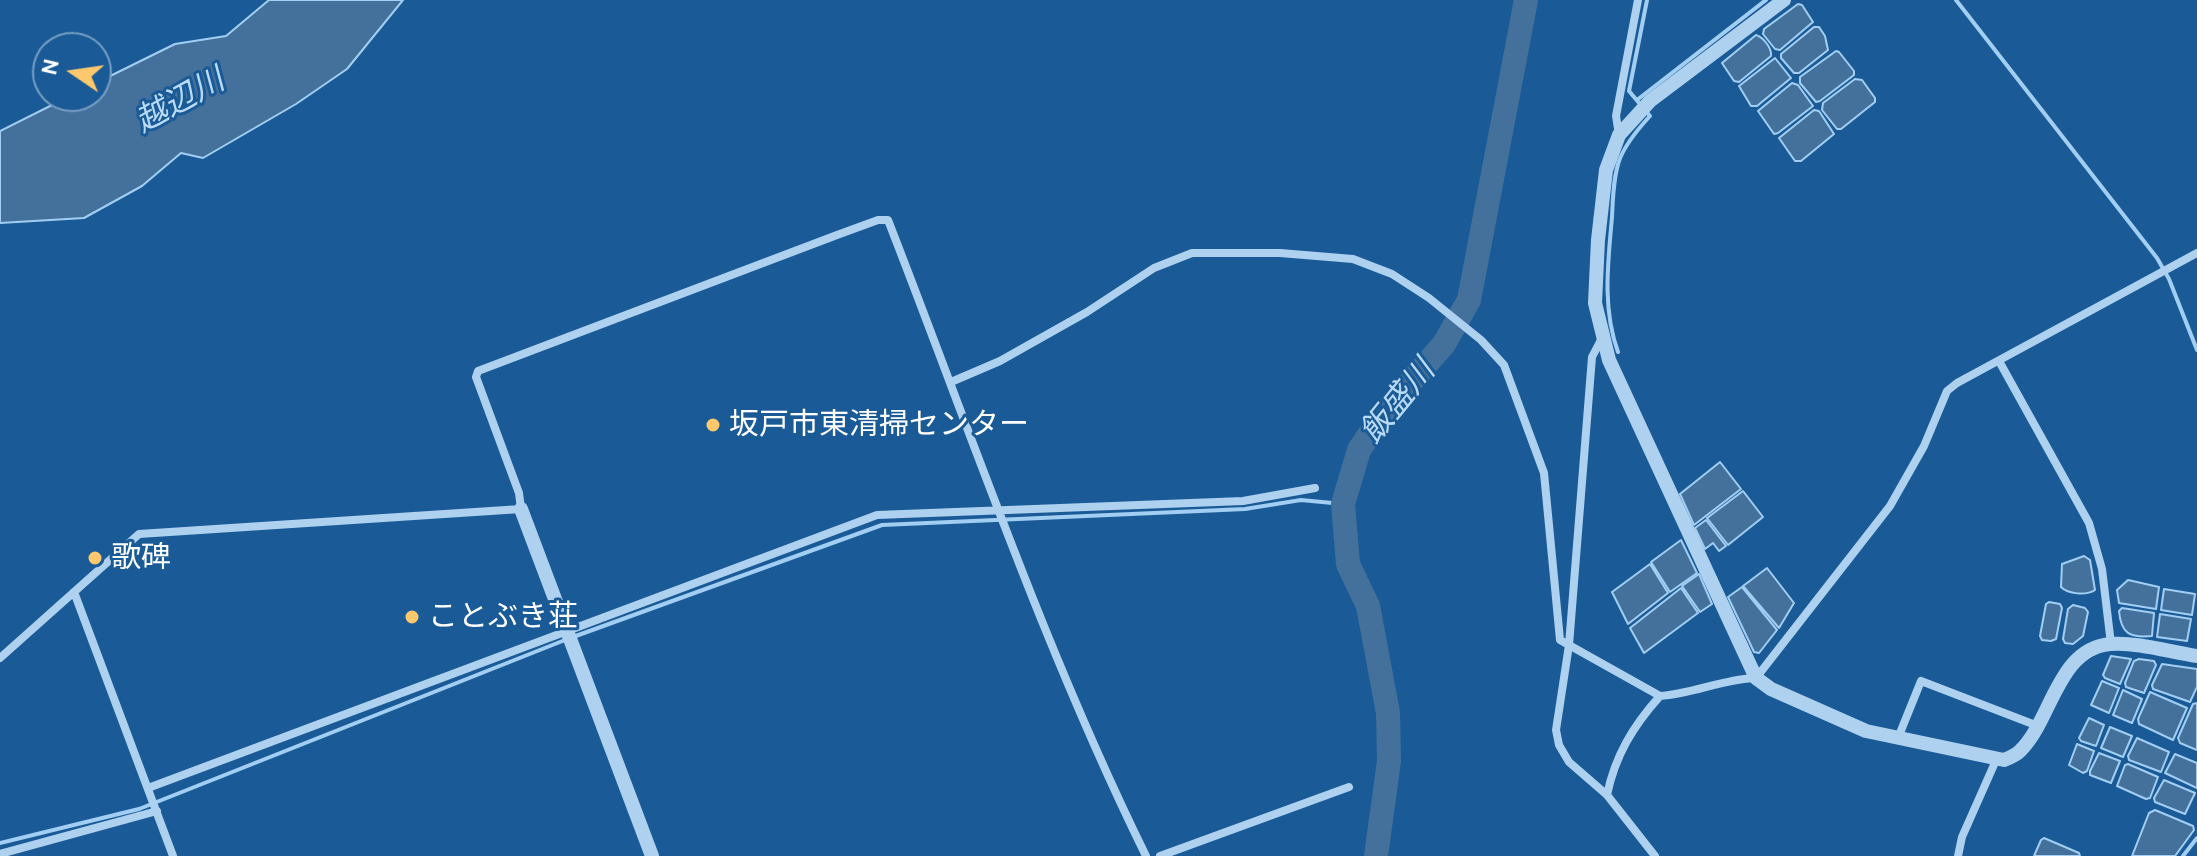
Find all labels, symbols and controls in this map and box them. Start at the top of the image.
north arrow [32,32,112,112]
text: N [35,56,65,78]
water label: 越辺川 [129,61,231,141]
water label: 飯盛川 [1353,353,1443,451]
place label: 坂戸市東清掃センター [729,407,1029,443]
marker: 坂戸市東清掃センター [704,416,722,434]
place label: 歌碑 [111,540,171,576]
marker: 歌碑 [86,549,104,567]
place label: ことぶき荘 [428,599,578,635]
marker: ことぶき荘 [403,608,421,626]

